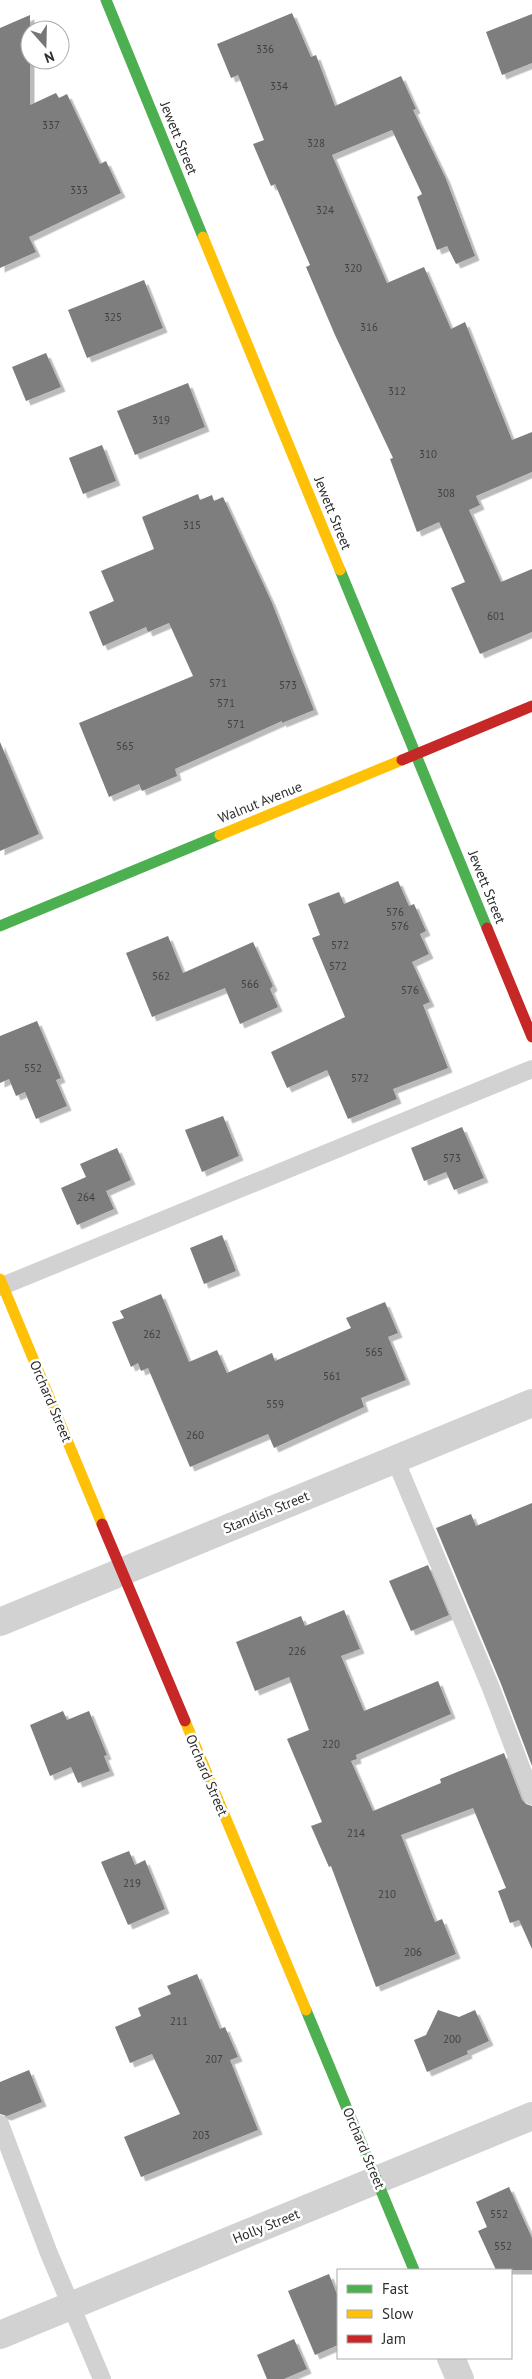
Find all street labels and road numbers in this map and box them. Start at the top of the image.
street label: Jewett Street [156,98,202,177]
street label: Jewett Street [310,473,356,552]
street label: Walnut Avenue [215,777,305,827]
street label: Jewett Street [464,847,510,926]
street label: Orchard Street [26,1357,76,1445]
street label: Standish Street [220,1486,312,1537]
street label: Orchard Street [182,1731,232,1819]
street label: Orchard Street [339,2104,389,2192]
street label: Holly Street [230,2204,302,2248]

